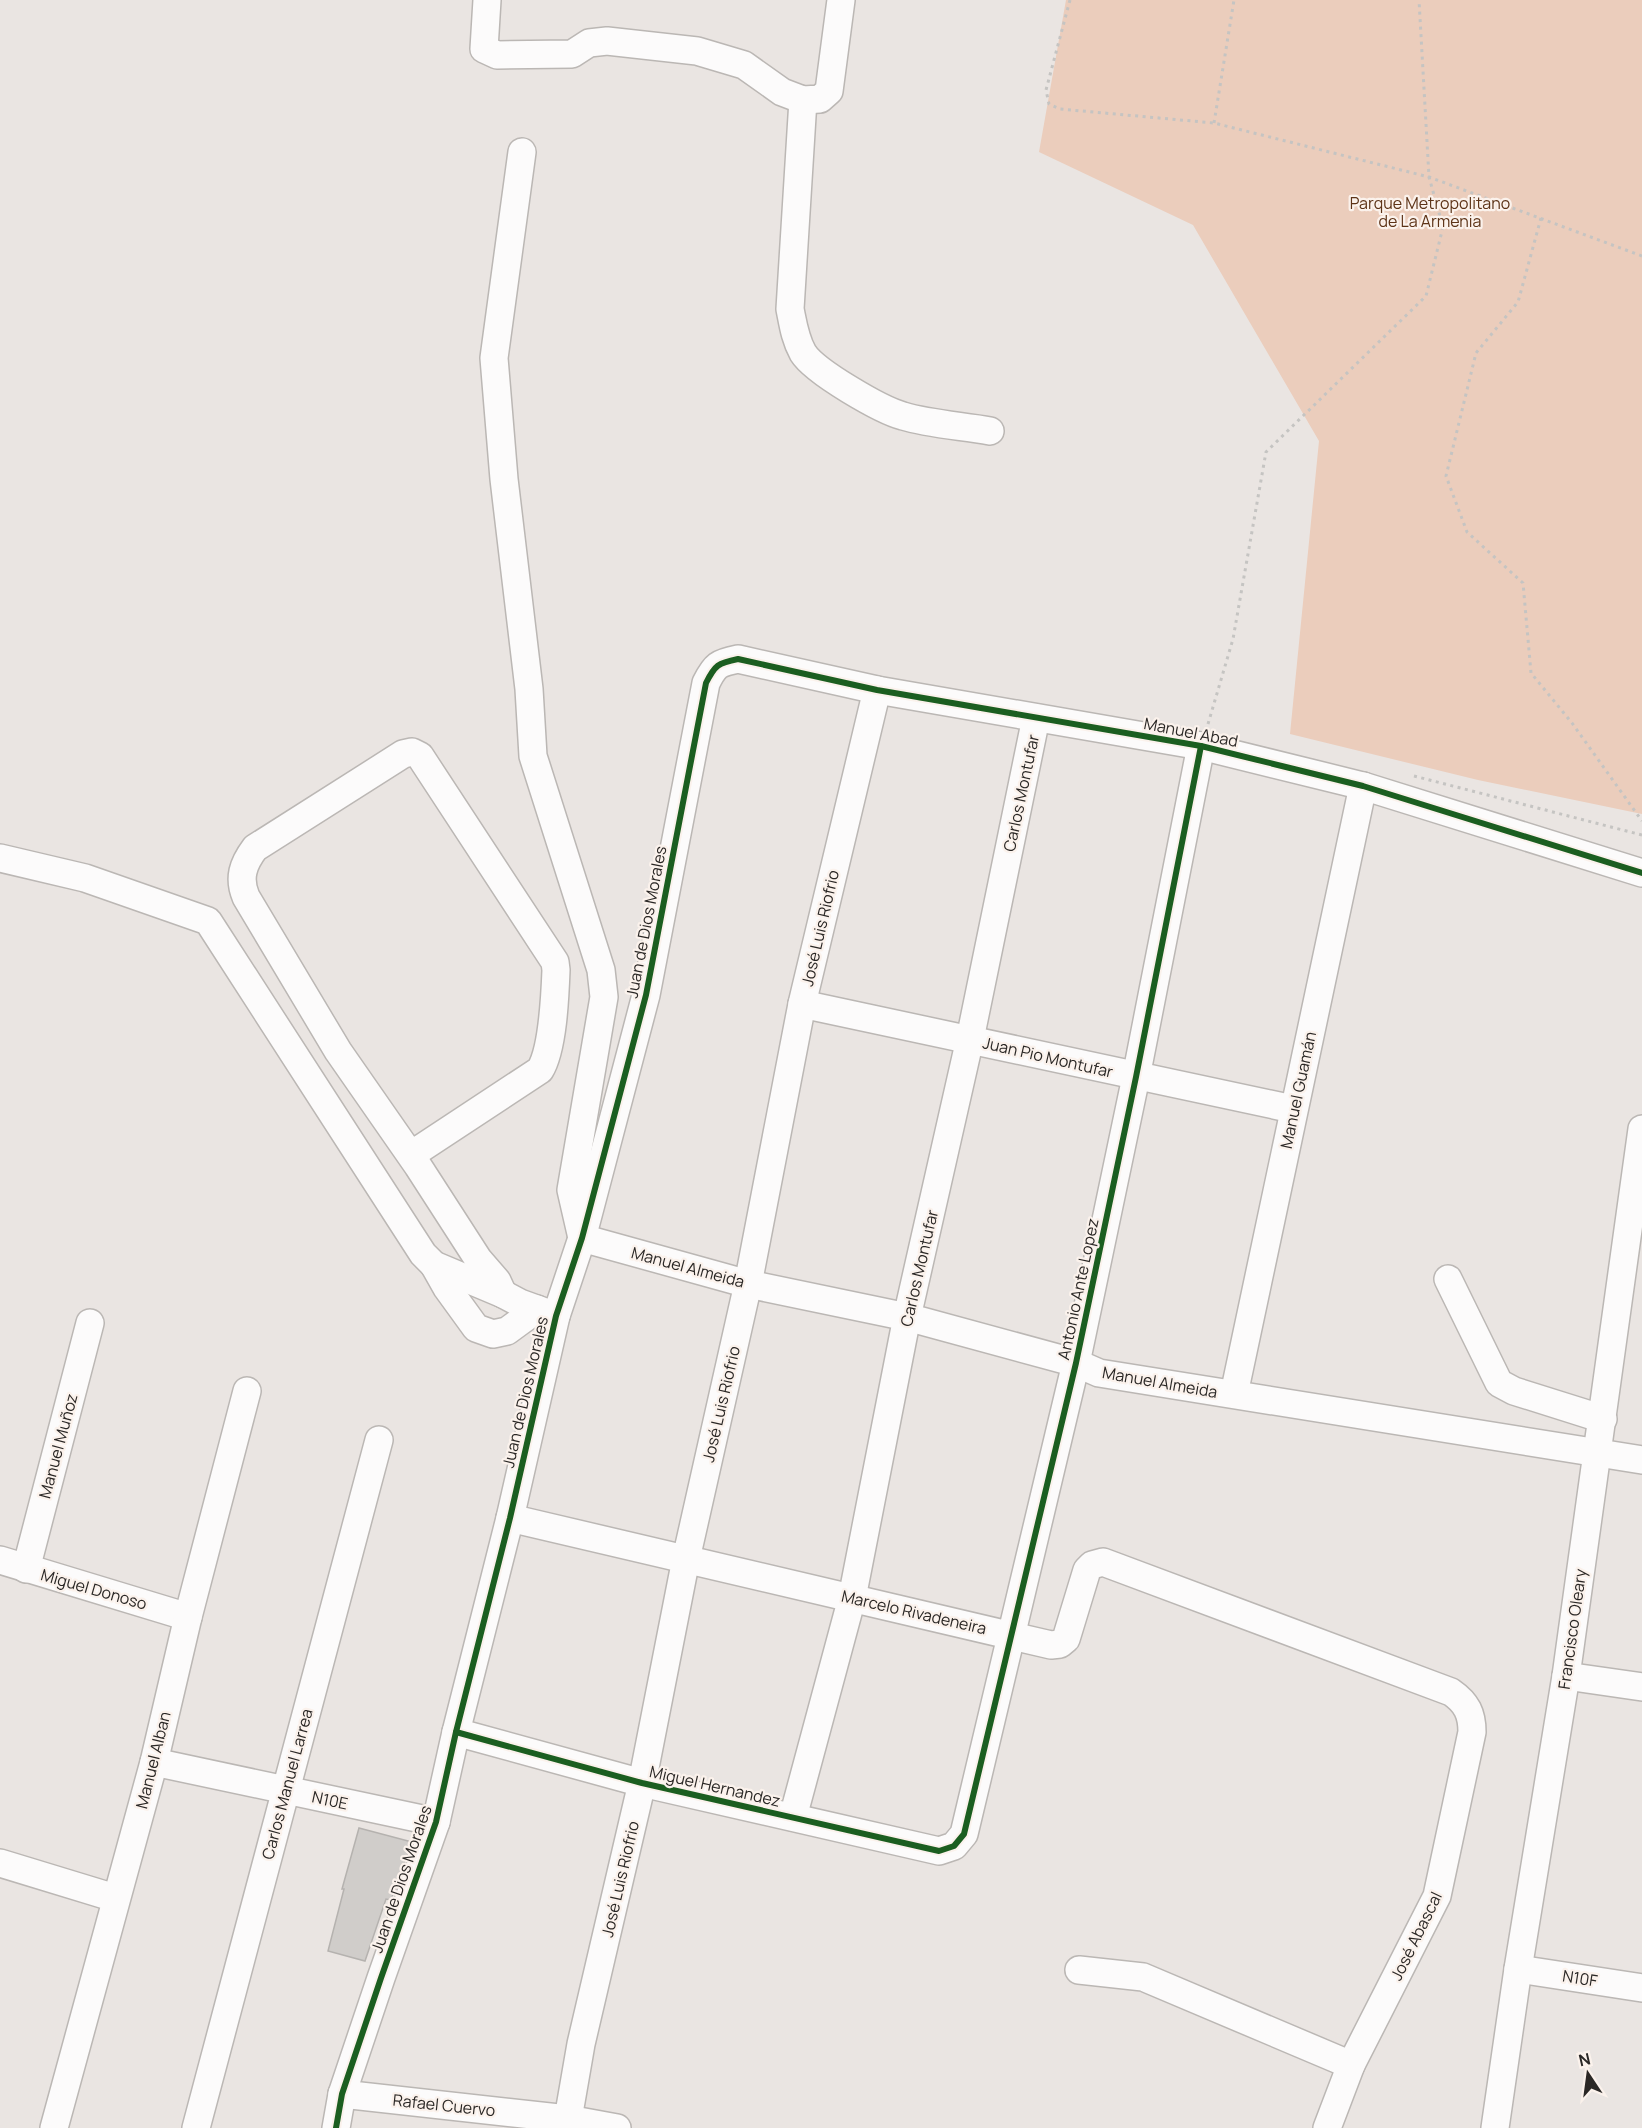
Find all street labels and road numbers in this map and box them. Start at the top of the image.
street label: Manuel Abad [1142,712,1240,752]
street label: Carlos Montufar [998,732,1044,854]
street label: Juan de Dios Morales [620,844,672,1000]
street label: José Luis Riofrio [796,868,844,988]
street label: Manuel Guamán [1275,1029,1321,1151]
street label: Juan Pio Montufar [981,1031,1115,1083]
street label: Carlos Montufar [895,1207,943,1329]
street label: Antonio Ante Lopez [1052,1216,1104,1362]
street label: Manuel Almeida [629,1241,747,1293]
street label: Juan de Dios Morales [497,1314,553,1470]
street label: José Luis Riofrio [697,1344,745,1464]
street label: Manuel Almeida [1101,1361,1219,1403]
street label: Manuel Muñoz [33,1391,83,1501]
street label: Miguel Donoso [38,1563,150,1615]
street label: Francisco Oleary [1553,1567,1591,1691]
street label: Marcelo Rivadeneira [839,1585,989,1639]
street label: Carlos Manuel Larrea [256,1706,318,1862]
street label: Manuel Alban [130,1709,176,1811]
street label: Miguel Hernandez [647,1760,783,1812]
street label: N10E [310,1785,350,1815]
street label: Juan de Dios Morales [365,1802,437,1956]
street label: José Luis Riofrio [596,1819,644,1939]
street label: José Abascal [1385,1888,1447,1984]
street label: N10F [1561,1964,1599,1992]
street label: Rafael Cuervo [392,2089,496,2121]

